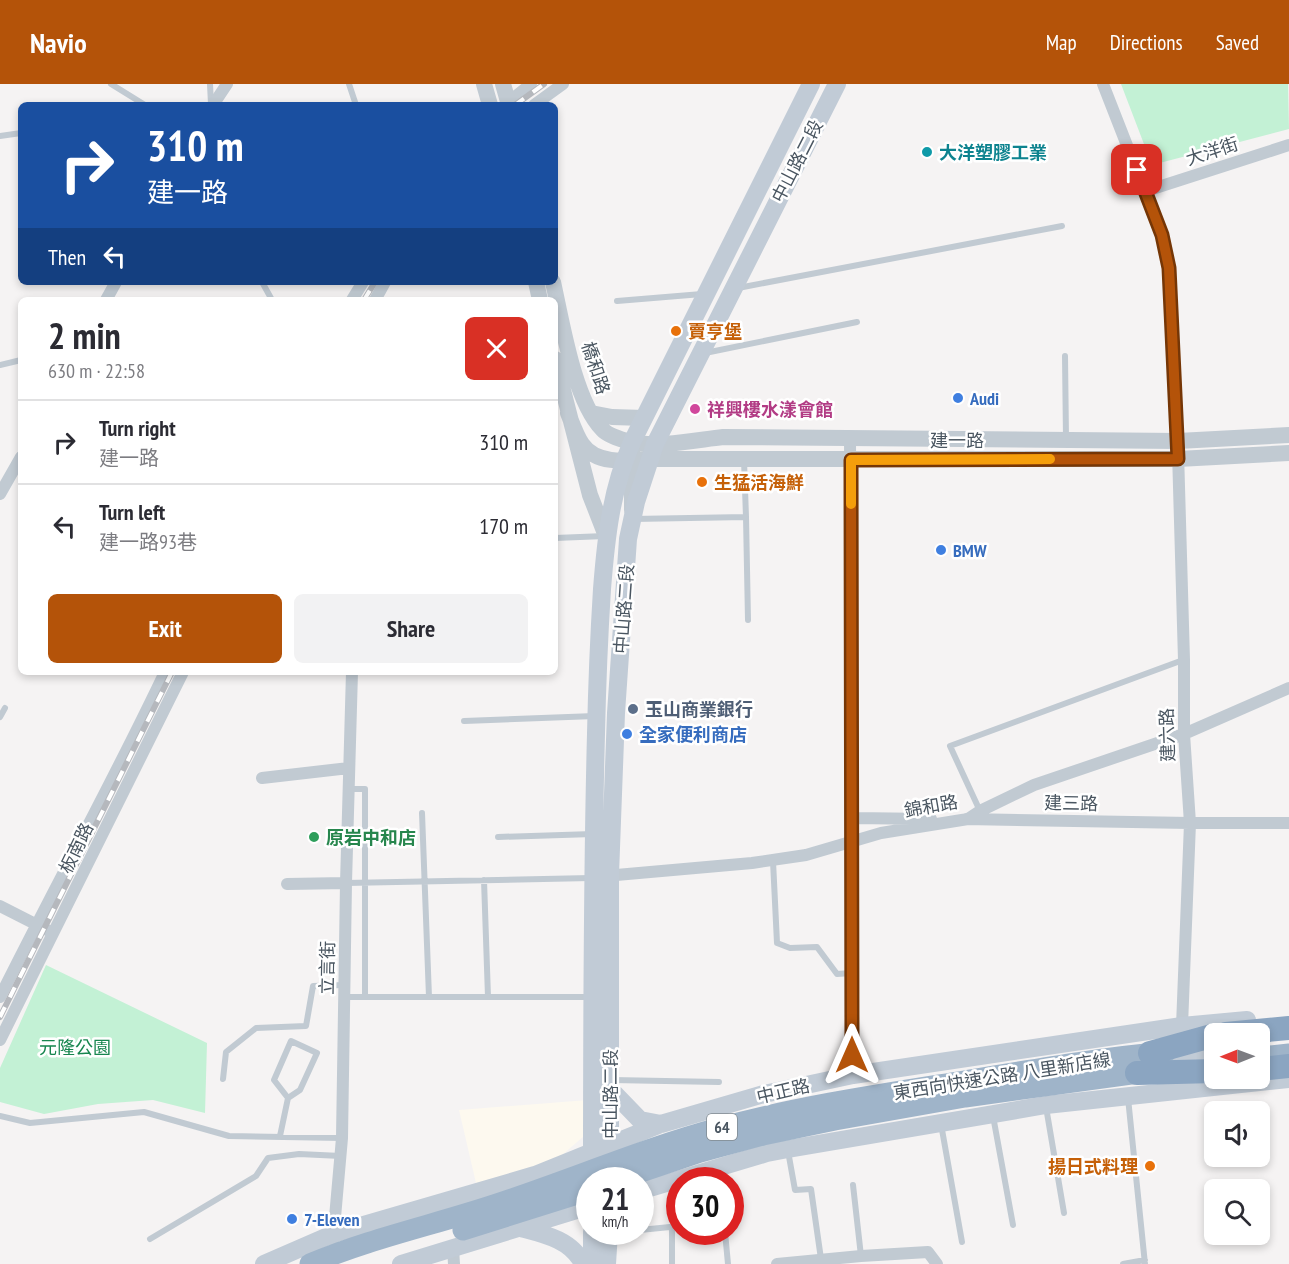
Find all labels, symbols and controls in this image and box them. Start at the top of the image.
text: Navio [30,24,87,61]
text: Map [1046,29,1077,56]
text: Directions [1110,29,1183,56]
text: Saved [1216,29,1259,56]
street label: 中山路二段 [766,116,828,206]
text: 310 m [147,118,244,173]
icon: right [48,126,126,204]
street label: 大洋街 [1183,132,1241,170]
place label: 大洋塑膠工業 [939,141,1047,164]
pin [1111,144,1162,195]
marker: 大洋塑膠工業 [920,145,934,159]
icon: arrive [1120,153,1153,186]
text: 建一路 [147,175,228,209]
icon: left [98,240,131,273]
text: Then [48,243,86,271]
text: 2 min [48,312,121,359]
button: close [465,317,528,380]
place label: 賣亨堡 [688,320,742,343]
marker: 賣亨堡 [669,324,683,338]
street label: 橋和路 [577,339,615,397]
text: 630 m · 22:58 [48,358,145,384]
place label: Audi [969,387,999,410]
marker: Audi [951,391,965,405]
place label: 祥興樓水漾會館 [707,398,833,421]
marker: 祥興樓水漾會館 [688,402,702,416]
text: Turn right [99,414,176,442]
icon: right [48,426,81,459]
text: 310 m [479,428,528,456]
street label: 建一路 [930,429,984,452]
text: 建一路 [99,445,159,471]
place label: 生猛活海鮮 [714,471,804,494]
marker: 生猛活海鮮 [695,475,709,489]
text: Turn left [99,498,165,526]
icon: left [48,510,81,543]
text: 170 m [479,512,528,540]
text: 建一路93巷 [99,529,197,555]
place label: BMW [953,539,987,562]
marker: BMW [934,543,948,557]
street label: 中山路二段 [609,563,639,655]
button: Exit [48,594,282,663]
button: Share [294,594,528,663]
place label: 玉山商業銀行 [645,698,753,721]
marker: 玉山商業銀行 [626,702,640,716]
street label: 建六路 [1155,708,1179,762]
place label: 全家便利商店 [639,723,747,746]
marker: 全家便利商店 [620,727,634,741]
street label: 錦和路 [902,790,960,822]
street label: 建三路 [1044,791,1098,815]
street label: 板南路 [54,819,98,877]
place label: 原岩中和店 [326,826,416,849]
marker: 原岩中和店 [307,830,321,844]
street label: 立言街 [315,941,339,995]
position arrow [820,1023,884,1087]
north arrow [1204,1023,1270,1089]
map controls [1204,1023,1270,1245]
park label: 元隆公園 [39,1036,111,1059]
street label: 東西向快速公路 八里新店線 [892,1047,1112,1105]
street label: 中山路二段 [599,1049,622,1139]
street label: 中正路 [754,1074,812,1108]
button: sound [1204,1101,1270,1167]
road number: 64 [707,1114,737,1140]
place label: 揚日式料理 [1048,1155,1138,1178]
marker: 揚日式料理 [1143,1159,1157,1173]
speed limit sign: 30 [666,1167,744,1245]
text: 21 [601,1179,629,1218]
button: search [1204,1179,1270,1245]
place label: 7-Eleven [304,1208,360,1231]
marker: 7-Eleven [285,1212,299,1226]
text: km/h [602,1212,628,1231]

